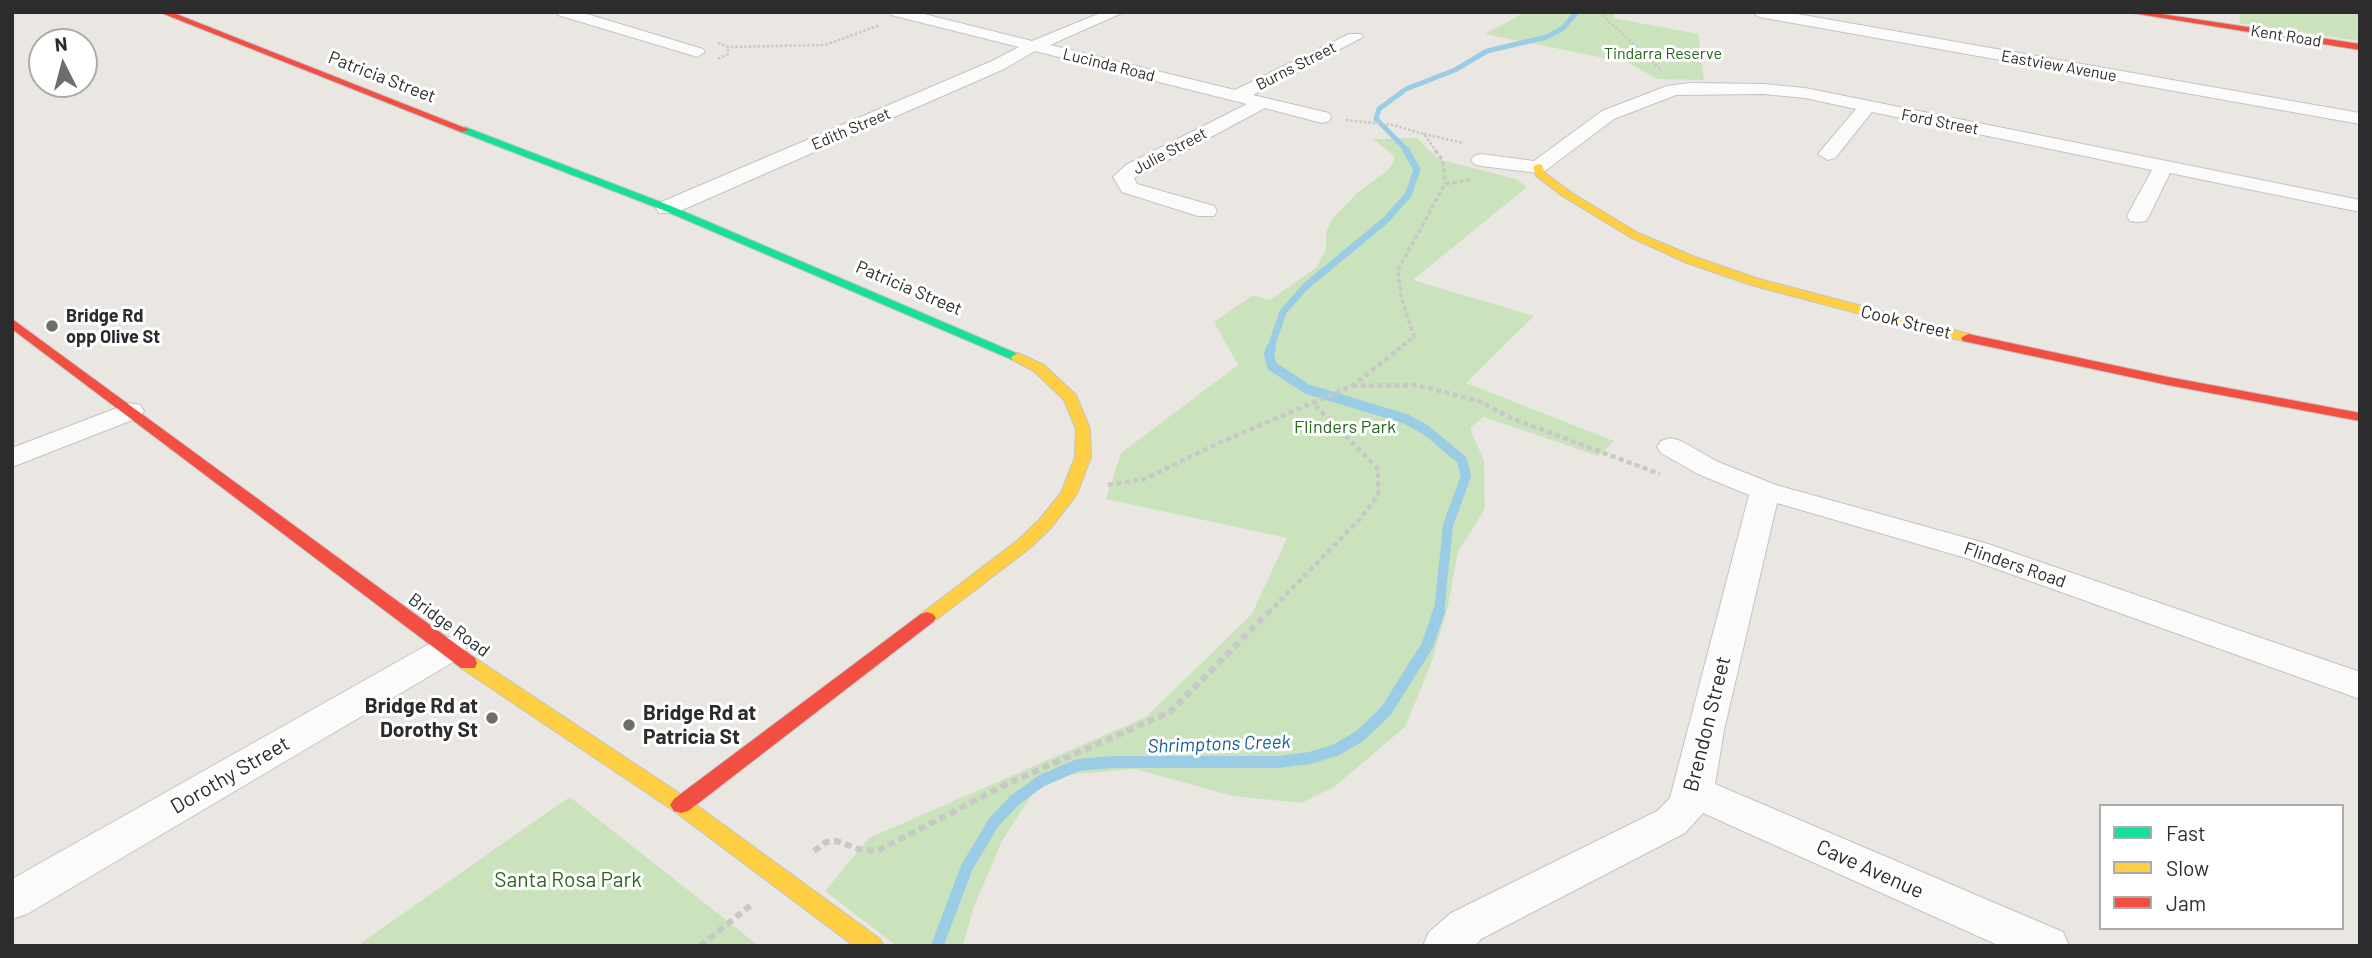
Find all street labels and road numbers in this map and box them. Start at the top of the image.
street label: Kent Road [2249,21,2323,51]
street label: Burns Street [1253,38,1339,94]
street label: Lucinda Road [1061,44,1157,86]
street label: Eastview Avenue [2000,46,2118,86]
street label: Patricia Street [325,47,439,107]
street label: Edith Street [809,104,893,154]
street label: Ford Street [1900,105,1980,139]
street label: Julie Street [1130,124,1210,178]
street label: Patricia Street [853,256,965,320]
street label: Cook Street [1859,300,1953,344]
street label: Flinders Road [1961,537,2069,593]
street label: Bridge Road [404,588,494,662]
street label: Brendon Street [1678,654,1736,794]
street label: Dorothy Street [166,731,294,819]
street label: Cave Avenue [1812,834,1928,904]

